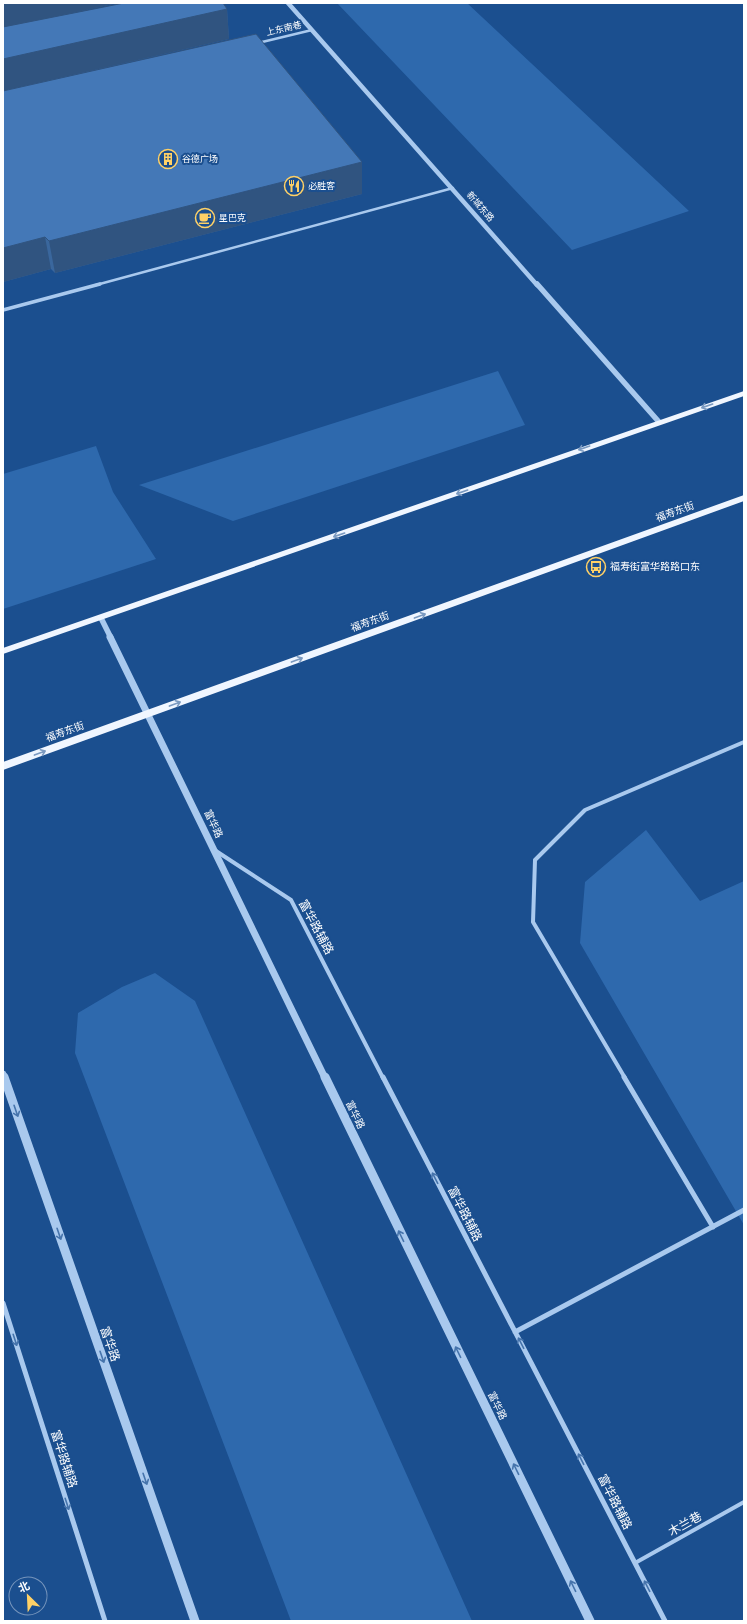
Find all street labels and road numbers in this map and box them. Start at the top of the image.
street label: 上东南巷 [265,20,303,38]
street label: 新城东路 [464,190,496,224]
street label: 福寿东街 [654,500,696,524]
street label: 福寿东街 [349,610,391,634]
street label: 福寿东街 [44,720,86,744]
street label: 富华路 [201,808,225,840]
street label: 富华路辅路 [296,897,336,957]
street label: 富华路 [343,1099,367,1131]
street label: 富华路辅路 [445,1184,485,1244]
street label: 富华路 [98,1325,122,1363]
street label: 富华路 [485,1390,509,1422]
street label: 富华路辅路 [48,1428,80,1490]
street label: 富华路辅路 [595,1472,635,1532]
street label: 木兰巷 [666,1509,704,1539]

